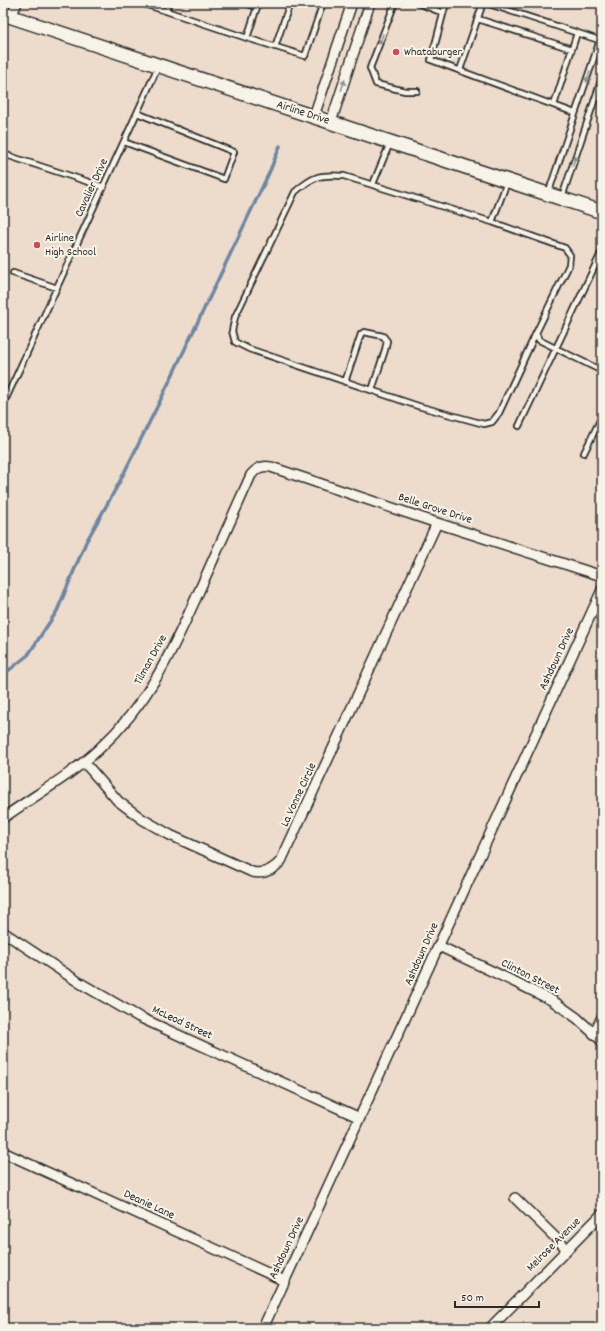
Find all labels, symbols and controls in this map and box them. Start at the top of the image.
one-way arrow [377,34,383,46]
place label: Whataburger [404,44,462,61]
marker: Whataburger [391,47,401,57]
one-way arrow [585,71,591,83]
one-way arrow [340,79,346,91]
street label: Airline Drive [274,96,332,130]
one-way arrow [571,155,577,167]
street label: Cavalier Drive [71,156,113,220]
place label: Airline High School [45,230,96,261]
marker: Airline High School [32,240,42,250]
street label: Belle Grove Drive [396,489,474,529]
street label: Ashdown Drive [535,625,579,693]
street label: Tilman Drive [130,632,172,688]
street label: La Vonne Circle [277,760,321,830]
street label: Ashdown Drive [401,920,443,988]
street label: Clinton Street [498,955,563,999]
street label: McLeod Street [149,1002,216,1045]
street label: Deanie Lane [121,1186,177,1224]
street label: Ashdown Drive [265,1214,309,1282]
street label: Melrose Avenue [523,1214,585,1276]
scale bar [455,1283,539,1309]
text: 50 m [461,1290,484,1307]

